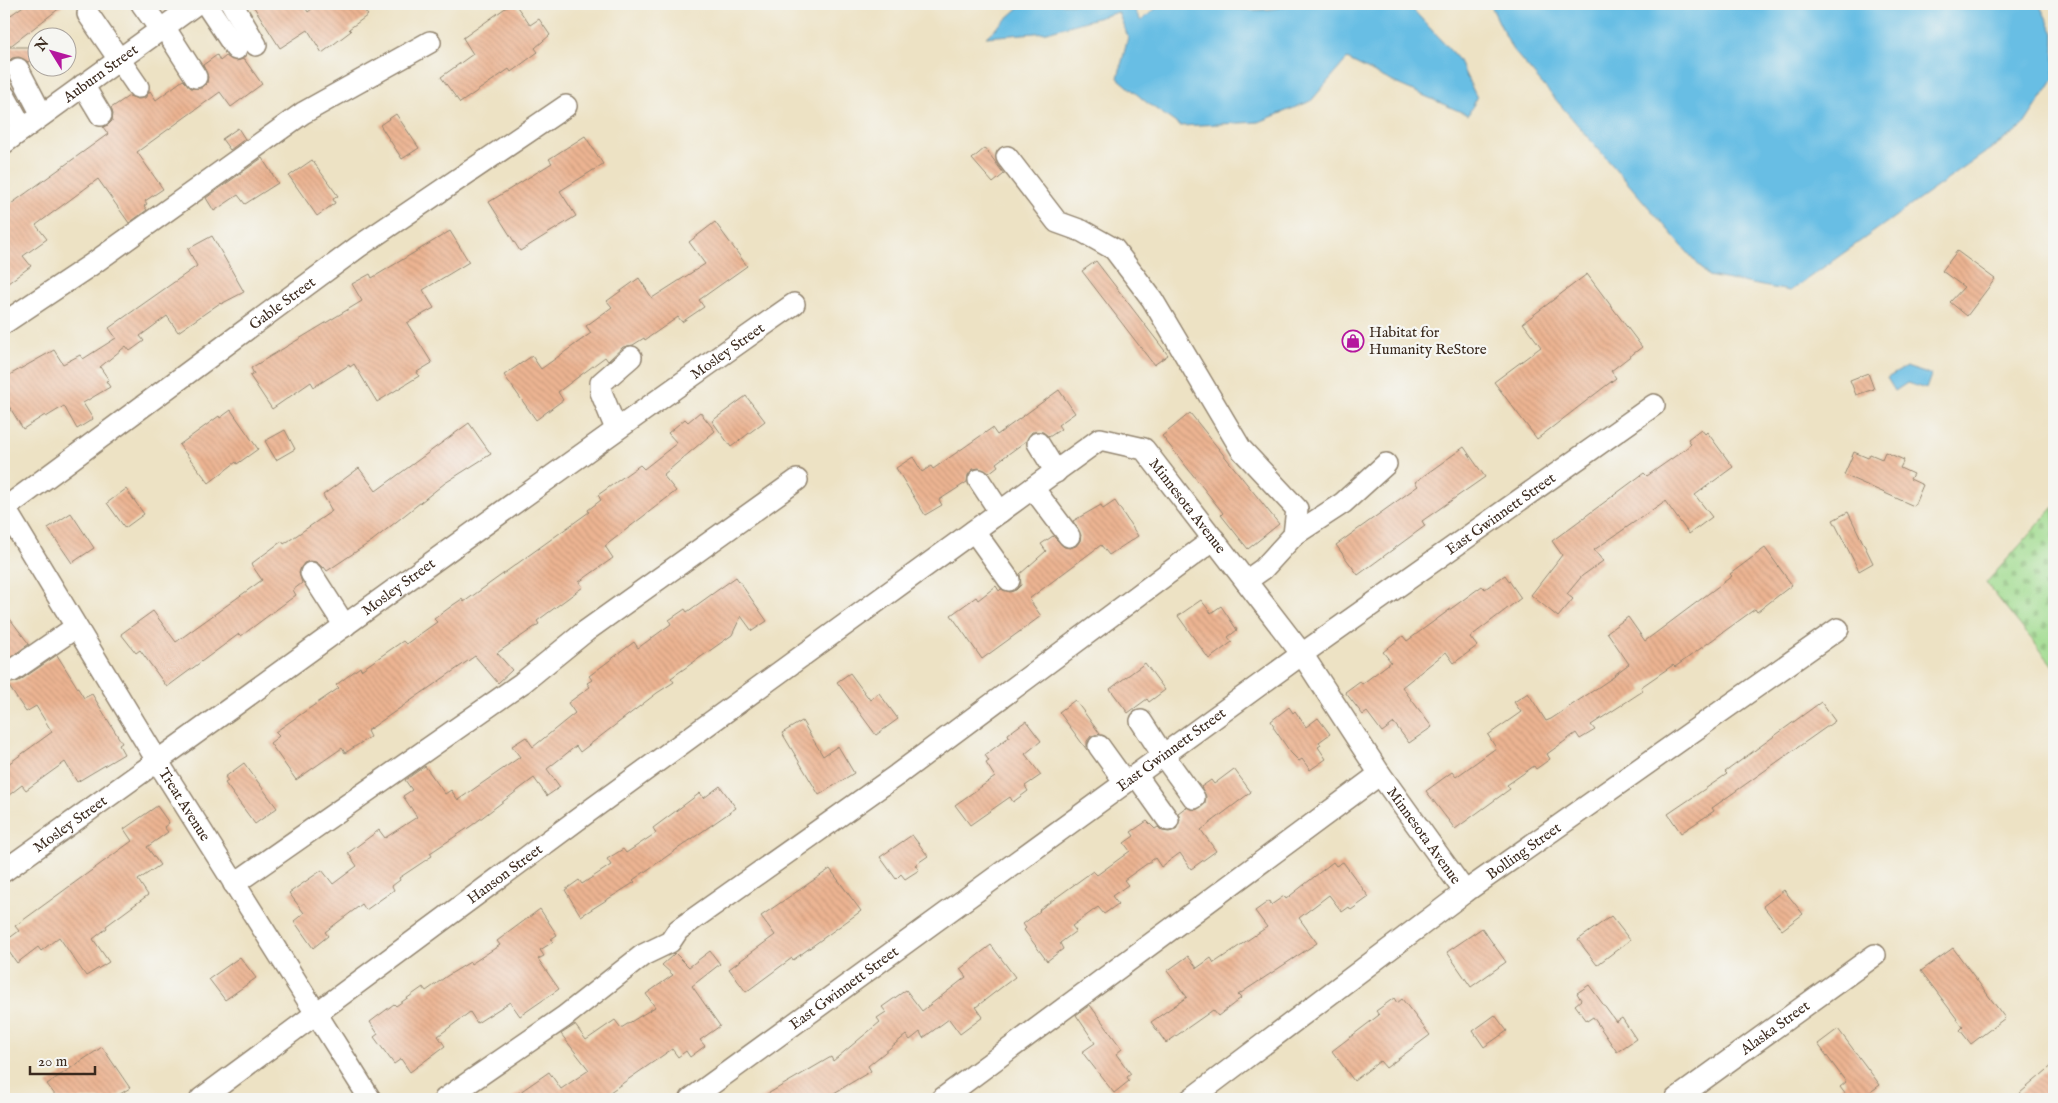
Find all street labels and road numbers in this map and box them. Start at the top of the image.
street label: Auburn Street [58,40,142,107]
street label: Gable Street [245,272,319,334]
street label: Mosley Street [687,318,768,383]
street label: Minnesota Avenue [1145,454,1230,557]
street label: East Gwinnett Street [1442,468,1559,559]
street label: Mosley Street [358,554,439,620]
street label: East Gwinnett Street [1113,703,1229,795]
street label: Treat Avenue [155,764,215,845]
street label: Minnesota Avenue [1383,783,1466,888]
street label: Mosley Street [29,791,110,857]
street label: Bolling Street [1483,818,1565,884]
street label: Hanson Street [463,839,546,908]
street label: East Gwinnett Street [786,942,902,1034]
street label: Alaska Street [1736,996,1813,1060]

